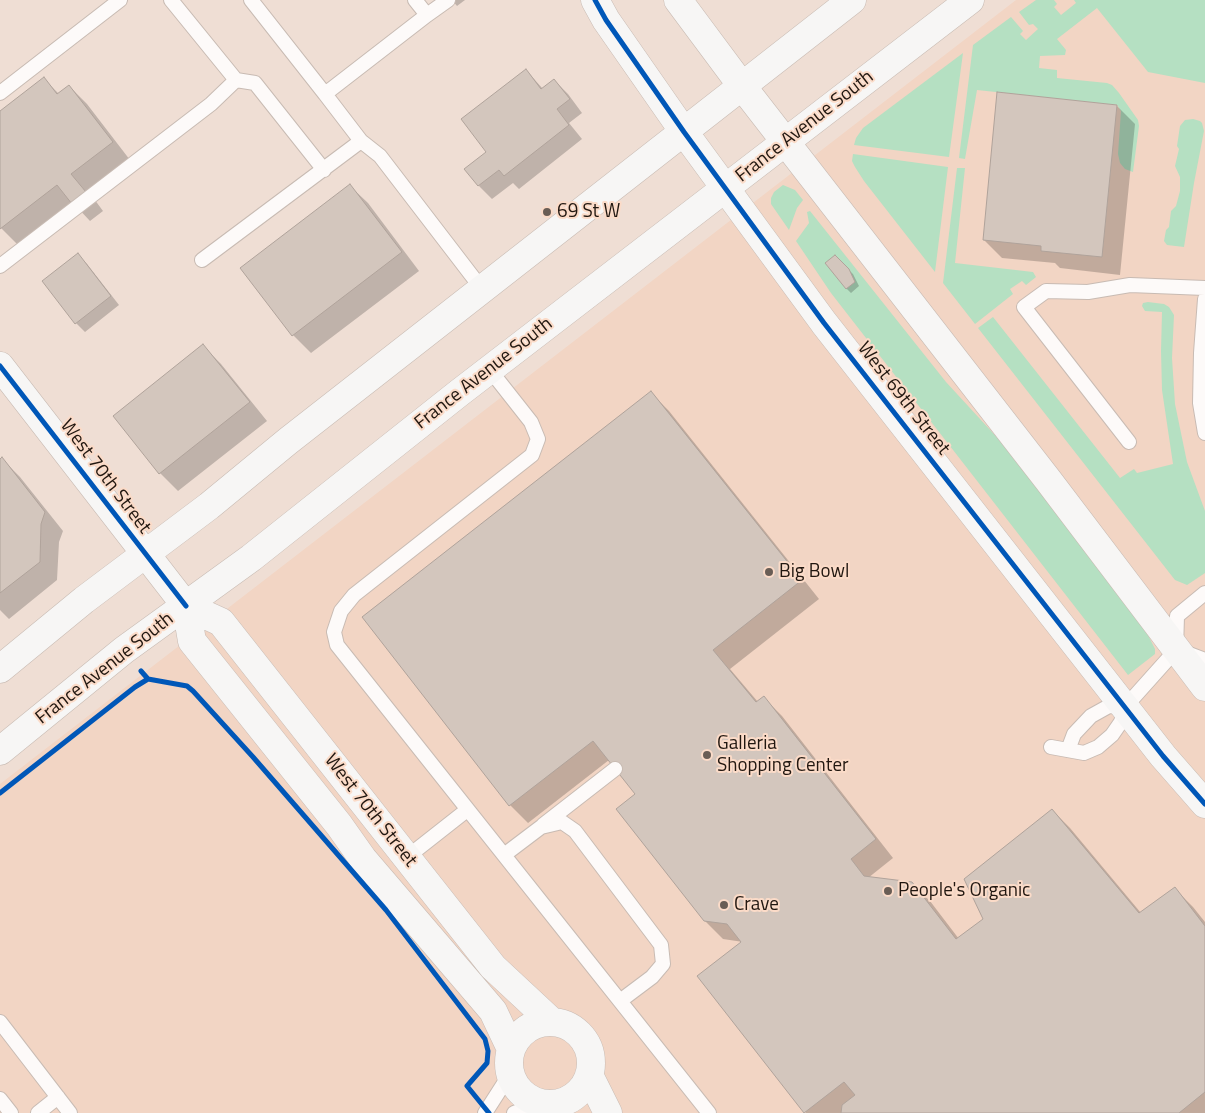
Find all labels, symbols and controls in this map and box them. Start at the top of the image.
street label: France Avenue South [731,66,879,188]
place label: 69 St W [557,201,620,223]
marker: 69 St W [541,206,553,218]
street label: France Avenue South [410,313,558,435]
street label: West 69th Street [852,338,954,460]
street label: West 70th Street [55,415,155,539]
place label: Big Bowl [779,561,849,583]
marker: Big Bowl [763,566,775,578]
street label: France Avenue South [31,608,179,730]
place label: Galleria Shopping Center [717,733,849,777]
marker: Galleria Shopping Center [701,749,713,761]
street label: West 70th Street [319,750,421,872]
place label: People's Organic [898,880,1030,902]
marker: People's Organic [882,885,894,897]
place label: Crave [734,894,779,916]
marker: Crave [718,899,730,911]

